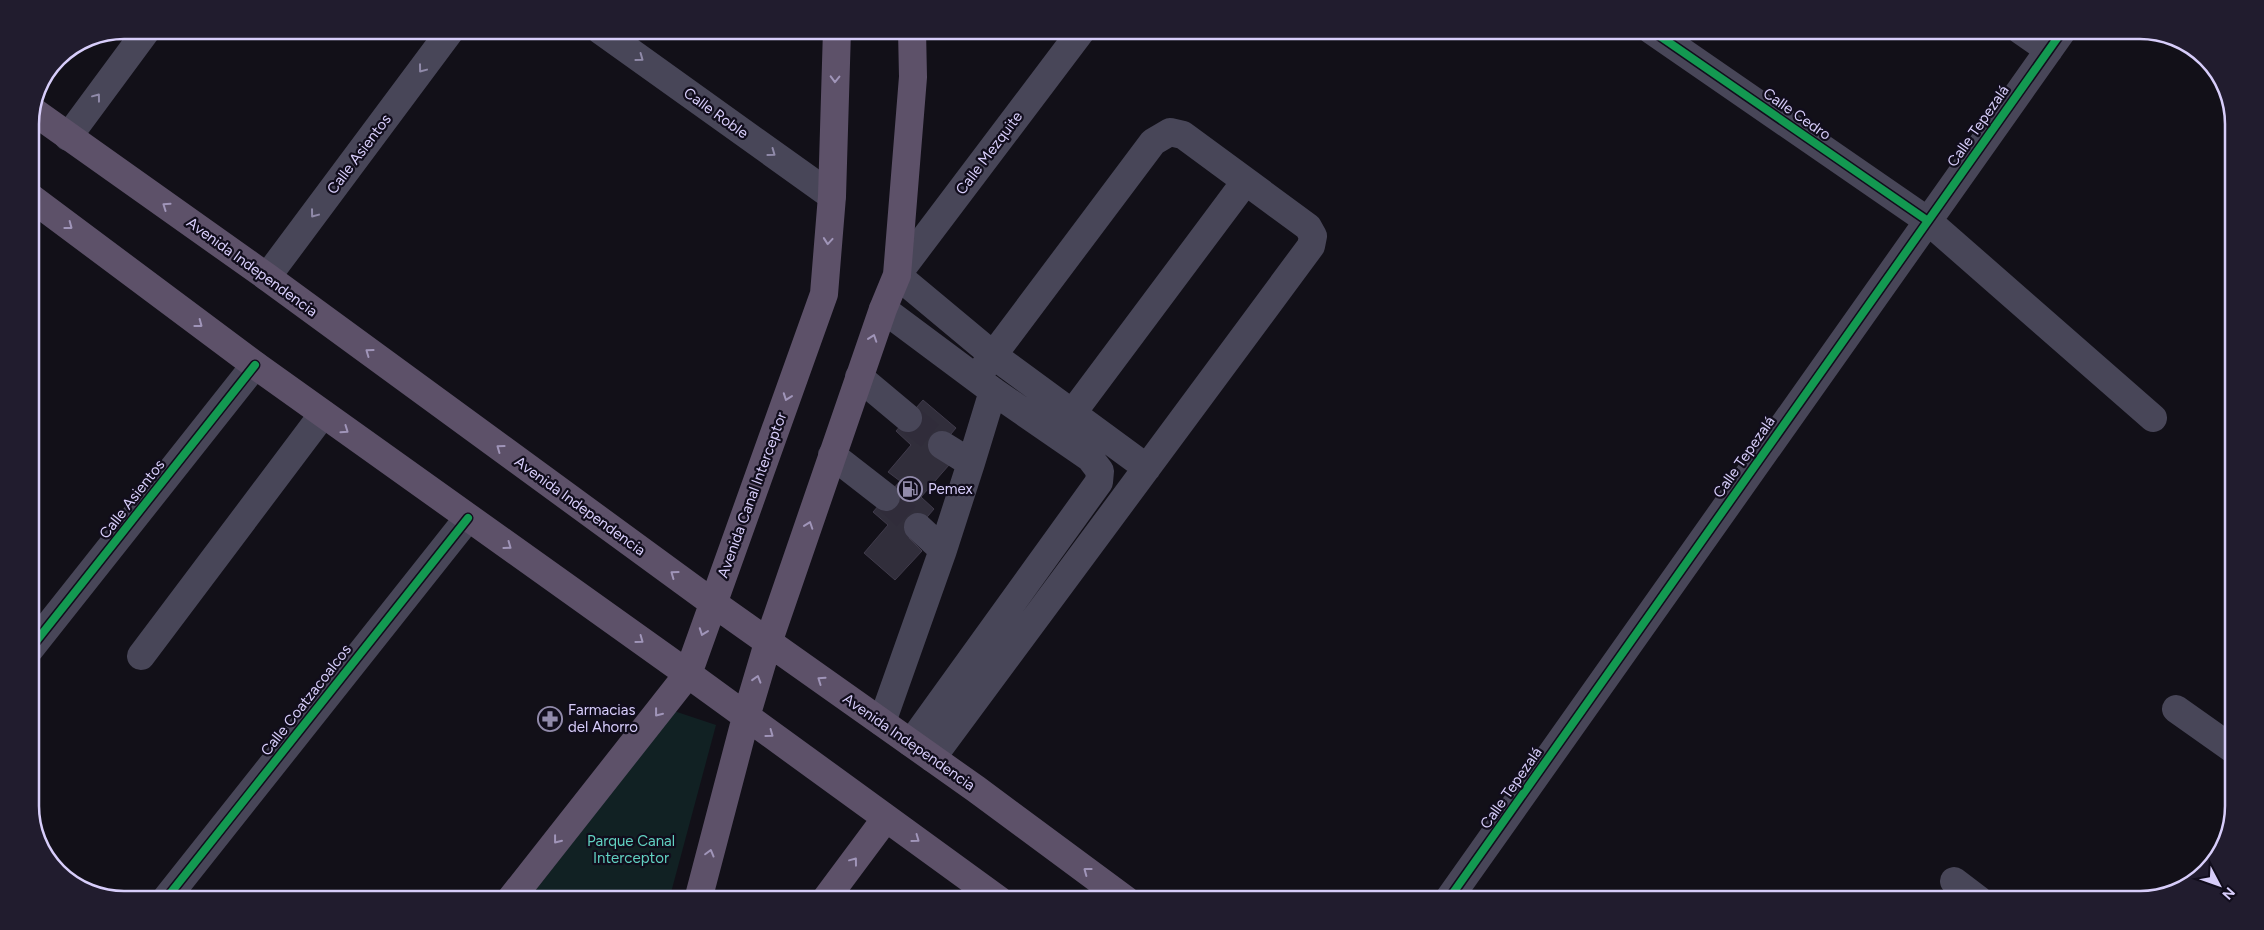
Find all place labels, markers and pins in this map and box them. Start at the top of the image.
fuel station icon: Pemex [897,476,923,502]
place label: Pemex [928,480,973,498]
place label: Farmacias del Ahorro [568,701,638,736]
pharmacy icon: Farmacias del Ahorro [537,706,563,732]

